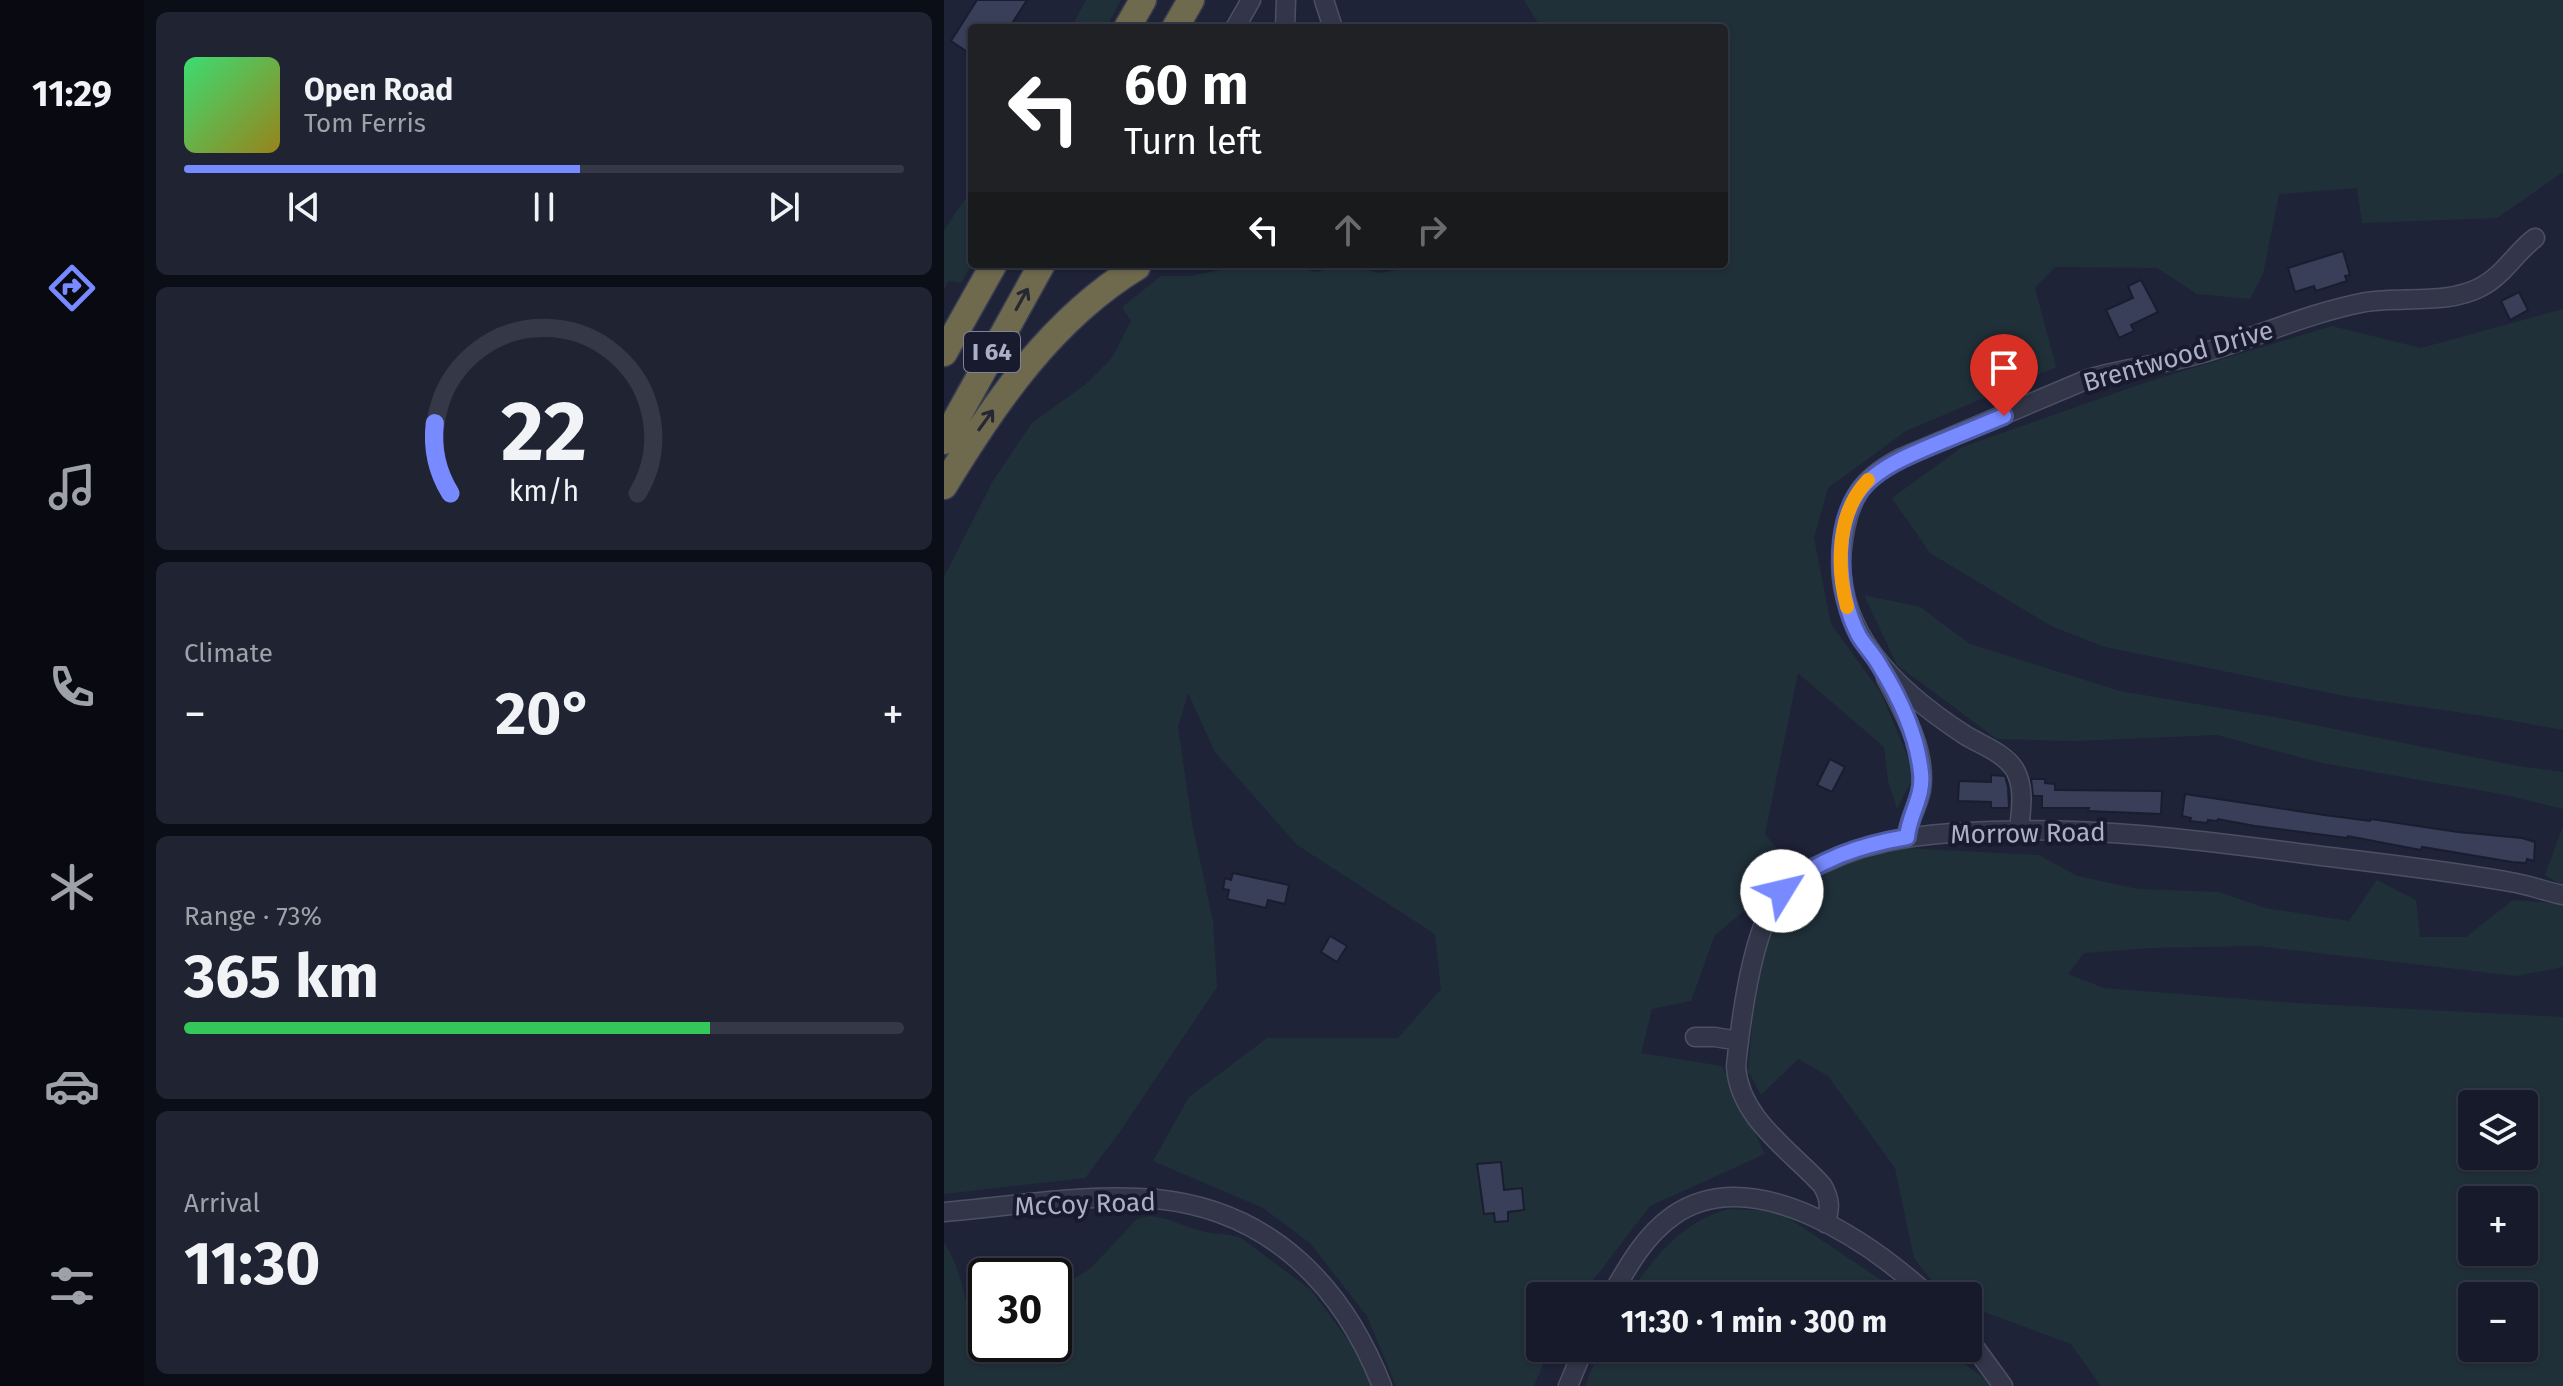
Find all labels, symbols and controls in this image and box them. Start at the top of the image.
text: 60 m [1124,52,1249,119]
icon: left [992,56,1096,160]
text: 11:29 [32,72,112,116]
text: Open Road [304,72,453,108]
text: Tom Ferris [304,108,426,139]
text: Turn left [1124,120,1262,164]
icon: previous [282,185,326,229]
icon: pause [522,185,566,229]
icon: next [762,185,806,229]
icon: left [1242,208,1286,252]
icon: ahead [1326,208,1370,252]
icon: right [1410,208,1454,252]
icon: directions [44,260,100,316]
one-way arrow [1015,288,1030,312]
street label: Brentwood Drive [2080,315,2277,398]
road number: I 64 [964,332,1020,372]
pin [1970,334,2038,416]
icon: arrive [1982,346,2026,390]
text: 22 [501,382,587,482]
one-way arrow [978,409,994,431]
icon: music [44,459,100,515]
text: km/h [509,474,579,509]
text: Climate [184,638,273,669]
icon: phone [44,659,100,715]
text: 20° [495,678,593,750]
text: − [184,688,206,741]
text: + [882,688,904,741]
street label: Morrow Road [1950,817,2106,850]
position arrow [1740,849,1824,933]
icon: climate [44,859,100,915]
text: Range · 73% [184,901,322,932]
text: 365 km [184,941,379,1013]
icon: car [44,1058,100,1114]
map controls [2458,1090,2538,1362]
button: layers [2458,1090,2538,1170]
button: + [2458,1186,2538,1266]
street label: McCoy Road [1014,1187,1156,1222]
text: Arrival [184,1188,260,1219]
text: 11:30 [184,1228,320,1300]
icon: filters [44,1258,100,1314]
speed limit sign: 30 [968,1258,1072,1362]
button: − [2458,1282,2538,1362]
text: 11:30 · 1 min · 300 m [1621,1304,1887,1340]

